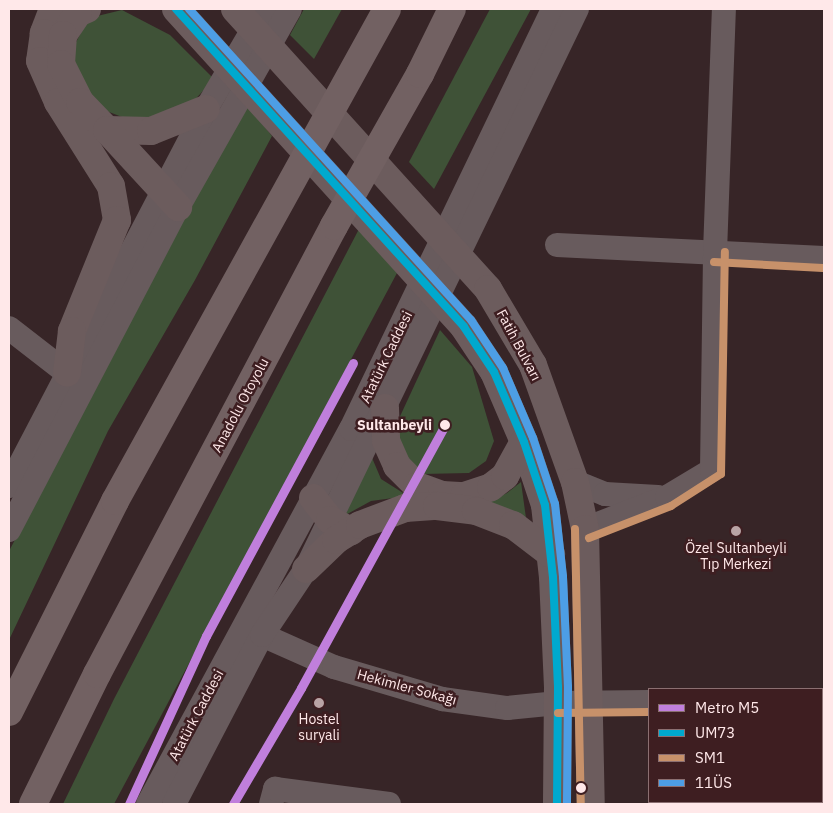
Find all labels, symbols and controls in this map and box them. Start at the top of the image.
street label: Fatih Bulvarı [493,307,545,383]
street label: Atatürk Caddesi [356,308,416,406]
street label: Anadolu Otoyolu [208,355,272,455]
marker: Sultanbeyli [436,416,454,434]
place label: Sultanbeyli [357,417,432,433]
marker: Özel Sultanbeyli Tıp Merkezi [729,524,743,538]
place label: Özel Sultanbeyli Tıp Merkezi [685,540,787,572]
street label: Hekimler Sokağı [355,666,459,708]
street label: Atatürk Caddesi [165,667,227,763]
legend [648,688,823,803]
marker: Hostel suryali [313,697,325,709]
text: Metro M5 [695,698,759,717]
place label: Hostel suryali [298,711,340,744]
text: UM73 [695,723,735,742]
text: SM1 [695,748,725,767]
text: 11ÜS [695,773,732,792]
unlabelled marker [576,783,586,793]

